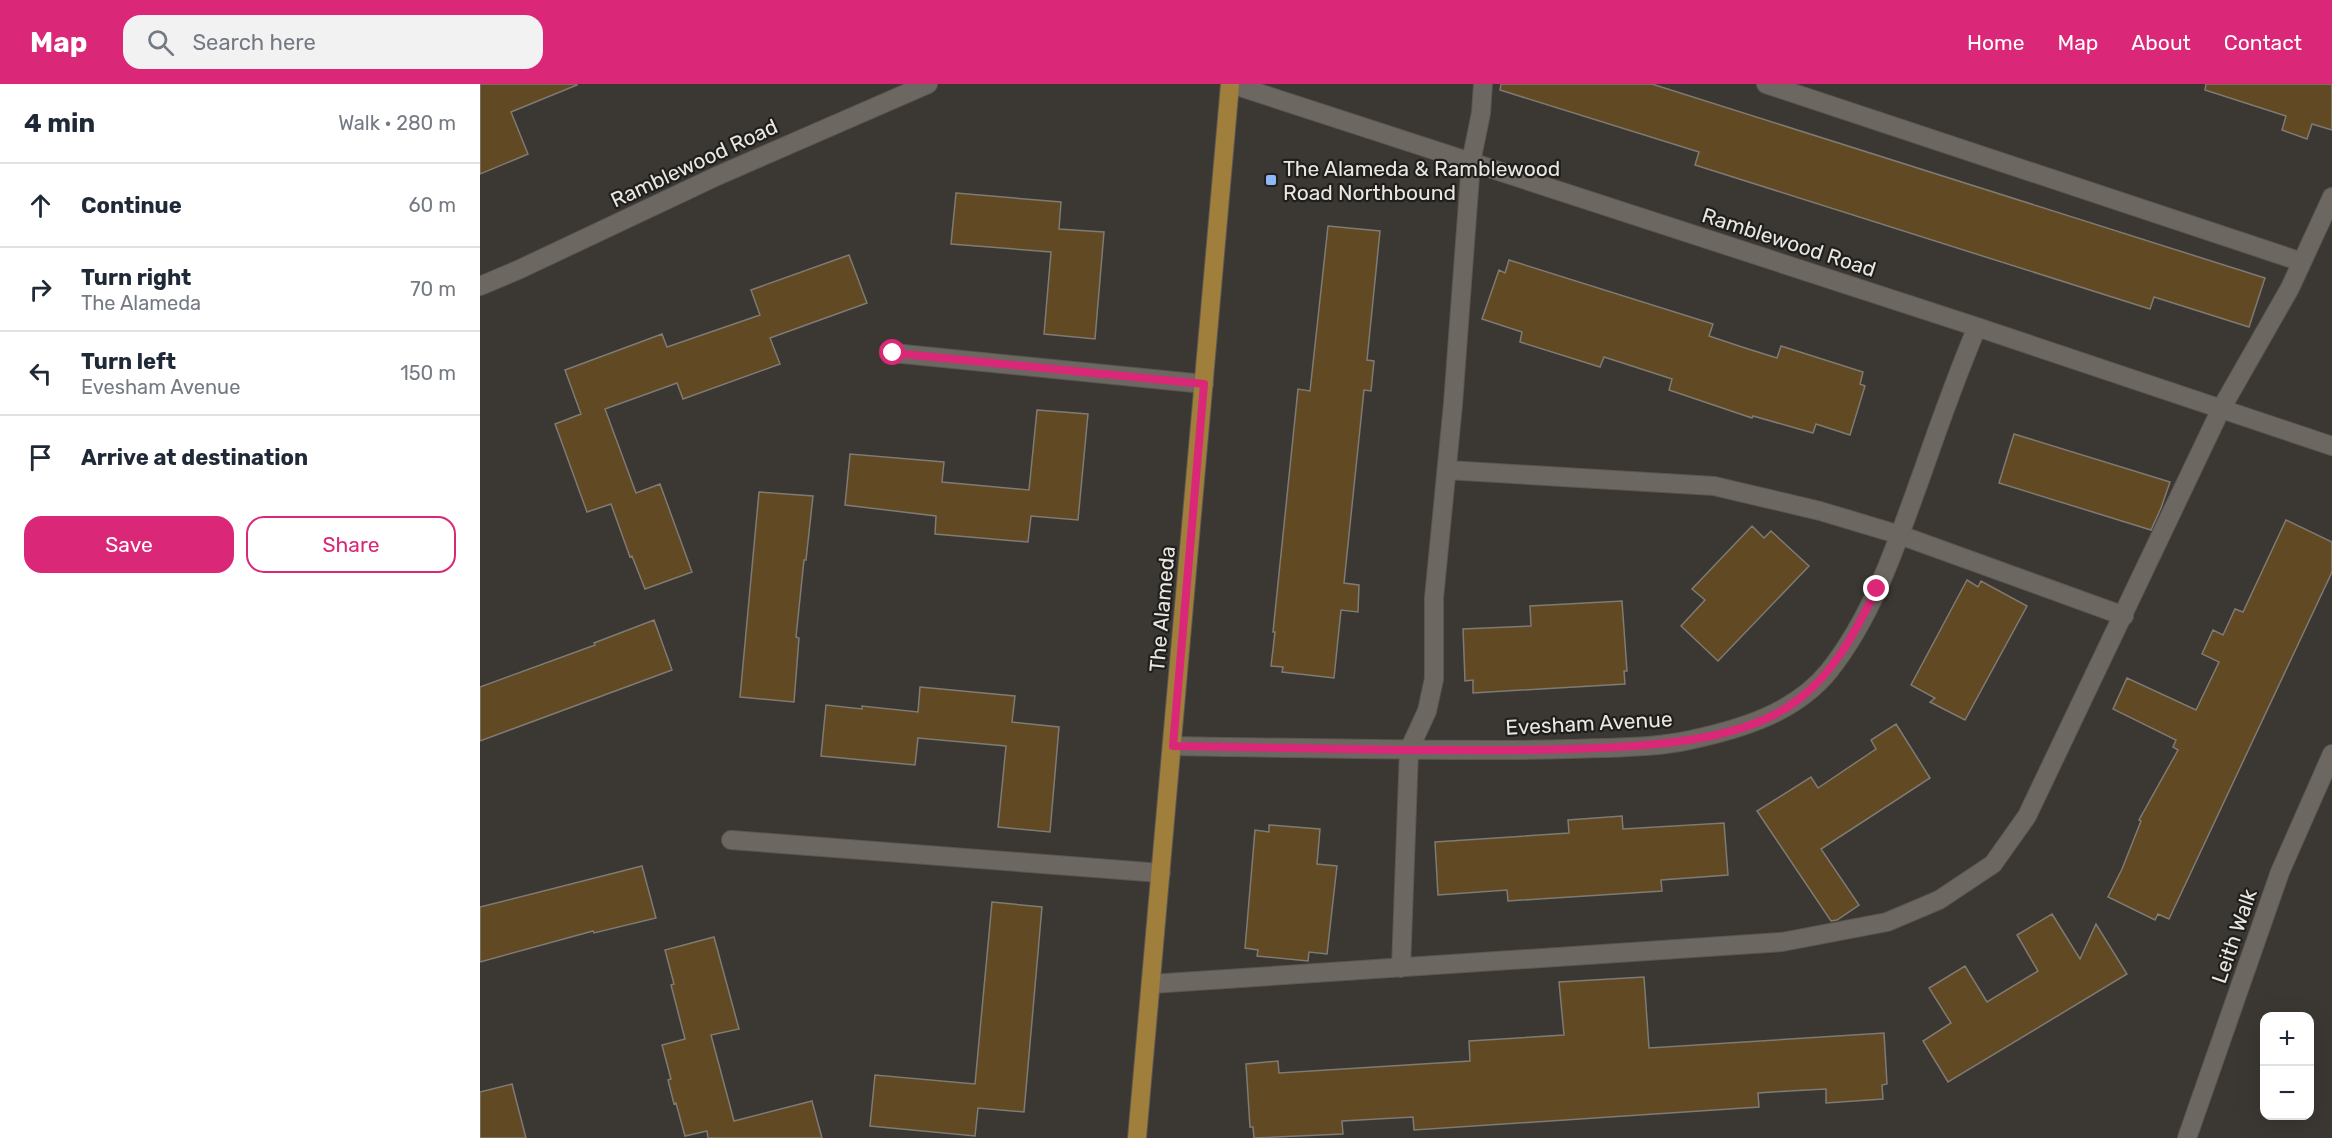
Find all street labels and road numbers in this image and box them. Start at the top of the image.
street label: Ramblewood Road [607,113,781,213]
street label: Ramblewood Road [1699,202,1879,282]
street label: The Alameda [1144,545,1180,673]
street label: Evesham Avenue [1505,706,1673,740]
street label: Leith Walk [2206,885,2262,986]

